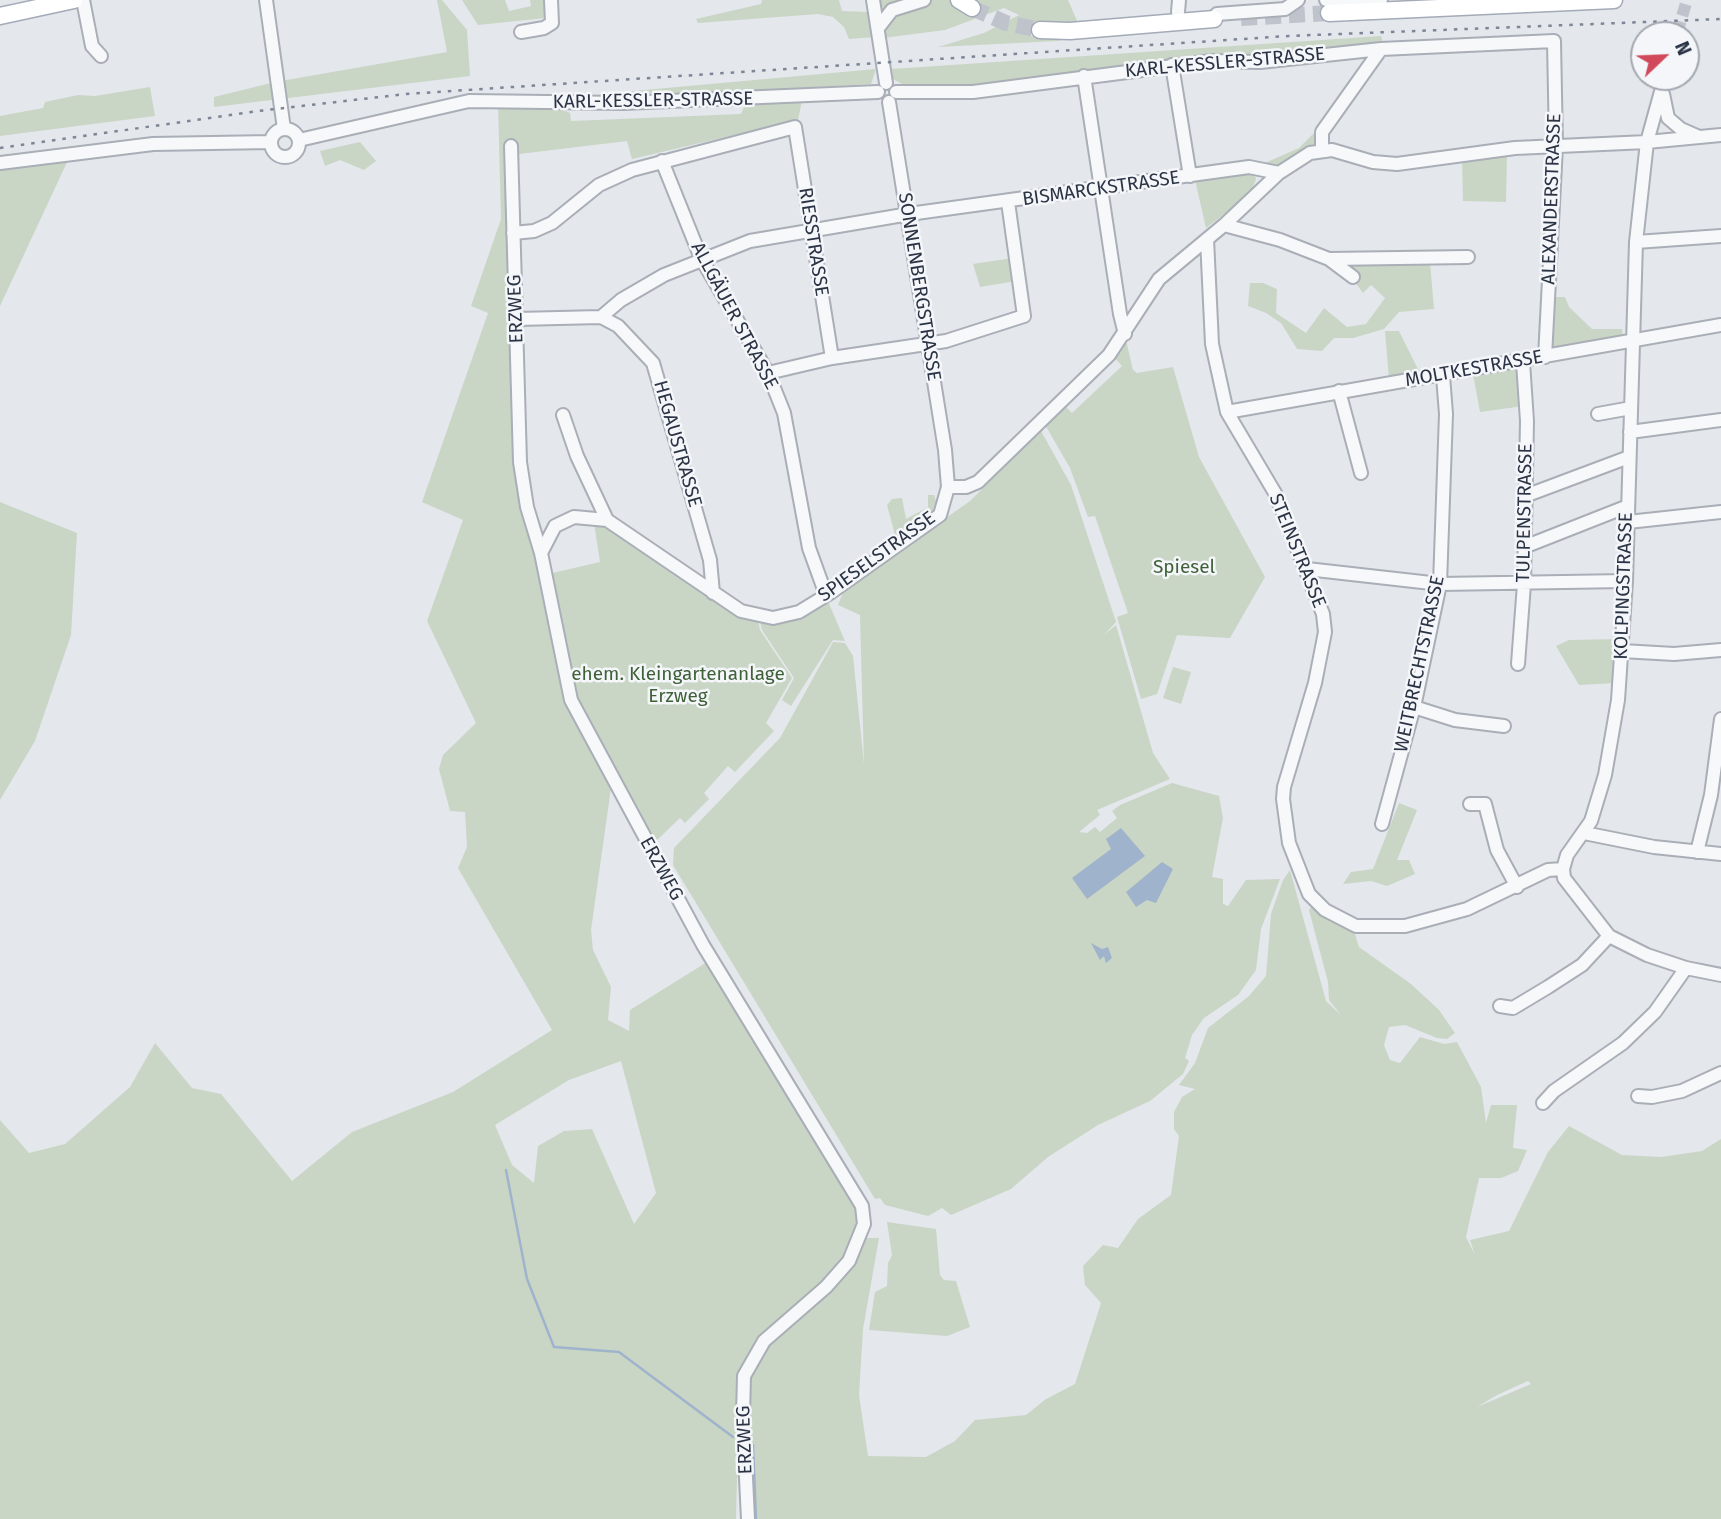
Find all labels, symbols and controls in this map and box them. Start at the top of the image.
north arrow [1630,21,1700,91]
text: N [1670,38,1696,59]
street label: KARL-KESSLER-STRASSE [1124,43,1326,83]
street label: KARL-KESSLER-STRASSE [552,88,754,114]
street label: ALEXANDERSTRASSE [1538,113,1566,285]
street label: BISMARCKSTRASSE [1021,167,1181,211]
street label: RIESSTRASSE [793,186,833,298]
street label: SONNENBERGSTRASSE [893,191,945,383]
street label: ALLGÄUER STRASSE [686,238,782,394]
street label: ERZWEG [503,274,529,344]
street label: MOLTKESTRASSE [1403,346,1545,392]
street label: HEGAUSTRASSE [648,378,706,510]
street label: TULPENSTRASSE [1512,443,1538,583]
street label: STEINSTRASSE [1264,490,1330,612]
street label: SPIESELSTRASSE [814,507,940,607]
street label: KOLPINGSTRASSE [1610,512,1638,660]
park label: Spiesel [1153,557,1215,579]
street label: WEITBRECHTSTRASSE [1390,574,1450,754]
park label: ehem. Kleingartenanlage Erzweg [571,664,785,708]
street label: ERZWEG [634,833,688,905]
street label: ERZWEG [732,1405,758,1475]

